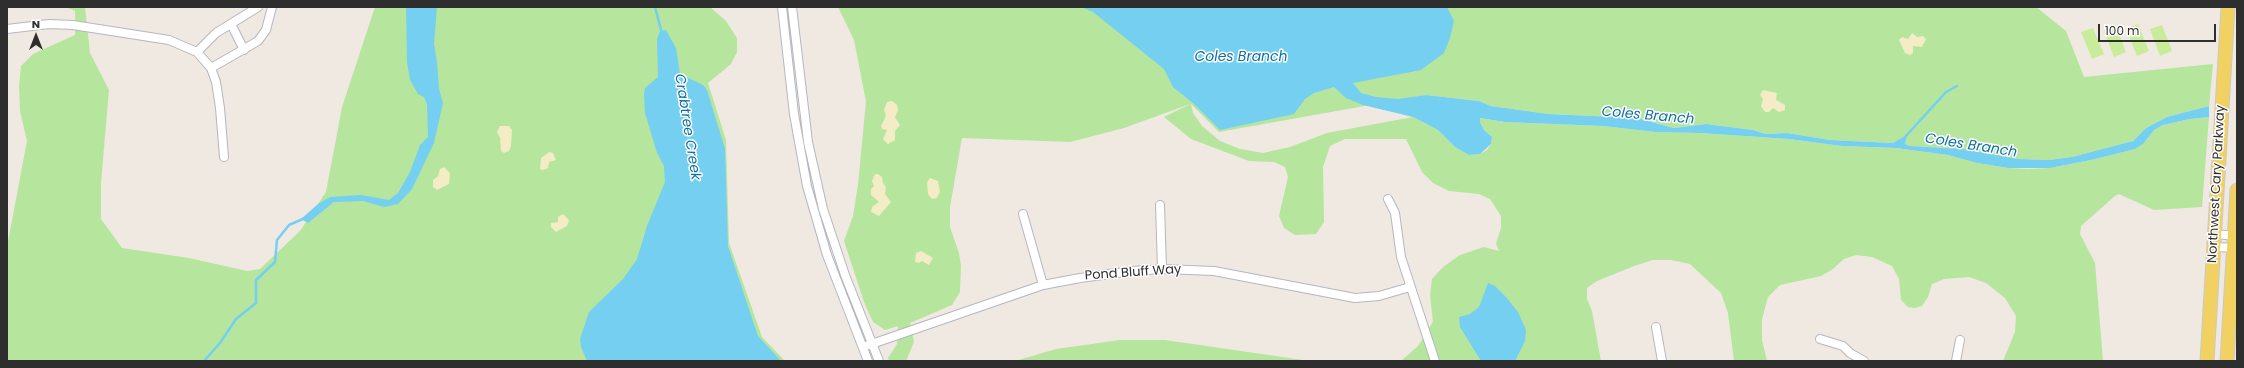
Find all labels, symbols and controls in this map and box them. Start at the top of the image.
north arrow [16,16,56,56]
text: N [32,16,40,32]
scale bar [2100,16,2218,42]
text: 100 m [2105,22,2139,39]
water label: Coles Branch [1194,49,1288,65]
water label: Crabtree Creek [670,73,704,181]
water label: Coles Branch [1601,104,1695,128]
street label: Northwest Cary Parkway [2205,105,2229,263]
water label: Coles Branch [1924,130,2018,162]
street label: Pond Bluff Way [1084,262,1182,284]

